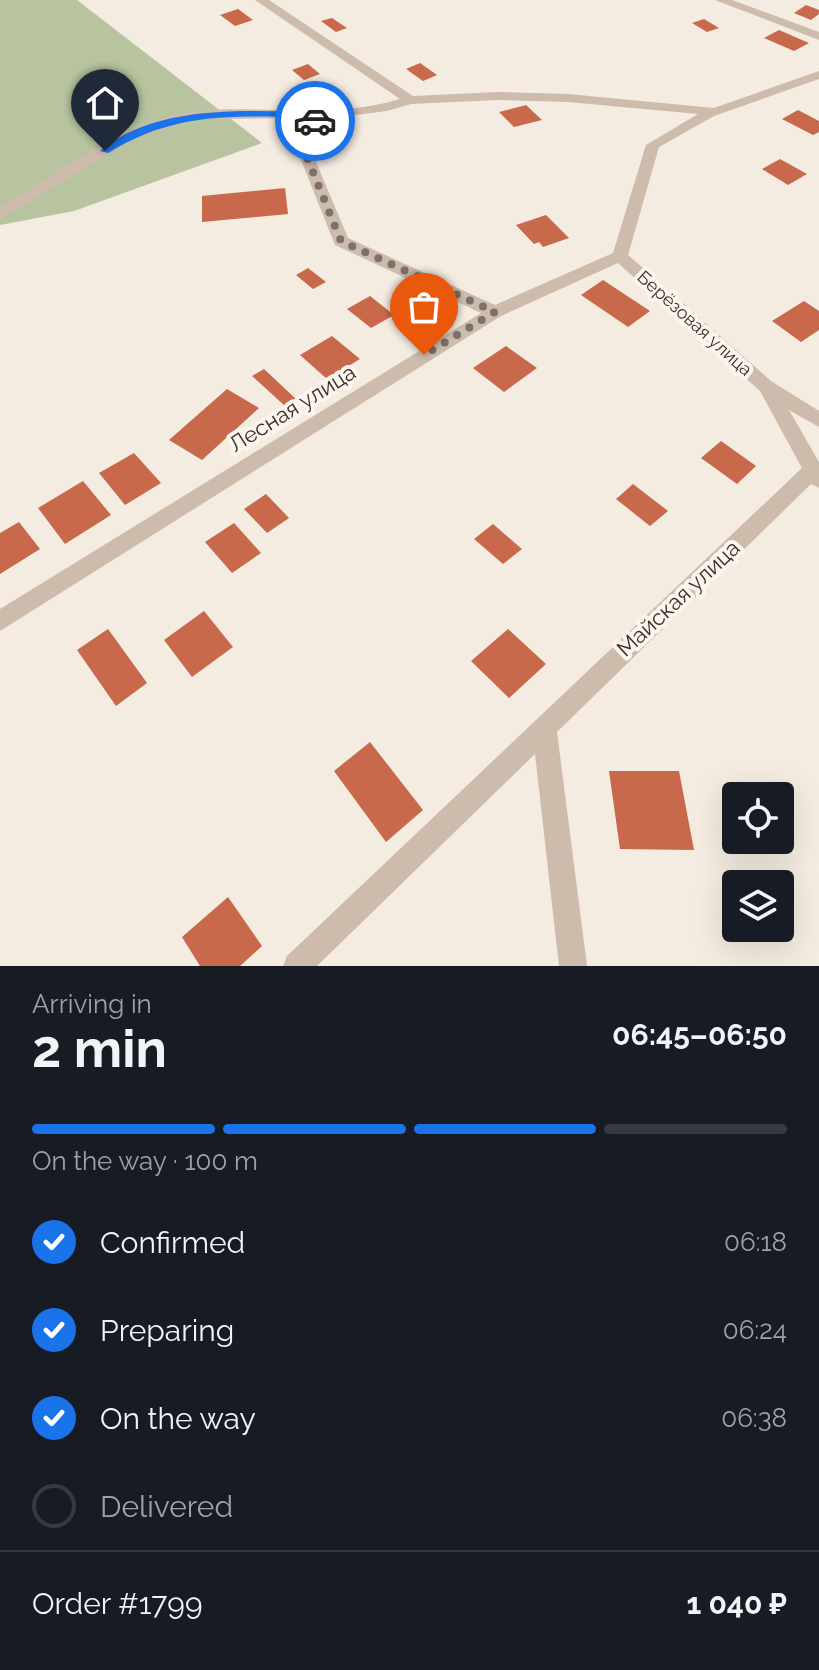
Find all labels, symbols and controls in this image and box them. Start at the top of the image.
pin [71,69,139,151]
icon: home [83,81,127,125]
courier [275,81,355,161]
icon: car [293,99,337,143]
street label: Берёзовая улица [633,266,757,380]
pin [390,273,458,355]
icon: bag [402,285,446,329]
street label: Лесная улица [224,359,360,457]
street label: Майская улица [611,534,745,662]
map controls [722,782,794,942]
button: locate [722,782,794,854]
button: layers [722,870,794,942]
text: Arriving in [32,989,152,1019]
text: 06:45–06:50 [612,1017,787,1052]
text: 2 min [32,1018,167,1079]
text: On the way · 100 m [32,1146,258,1176]
icon: check [32,1220,76,1264]
text: Confirmed [100,1225,245,1260]
text: 06:18 [724,1227,787,1257]
icon: check [32,1308,76,1352]
text: Preparing [100,1313,234,1348]
text: 06:24 [723,1315,787,1345]
icon: check [32,1396,76,1440]
text: On the way [100,1401,256,1436]
text: 06:38 [721,1403,787,1433]
text: Delivered [100,1489,233,1524]
text: Order #1799 [32,1586,203,1621]
text: 1 040 ₽ [686,1586,787,1621]

